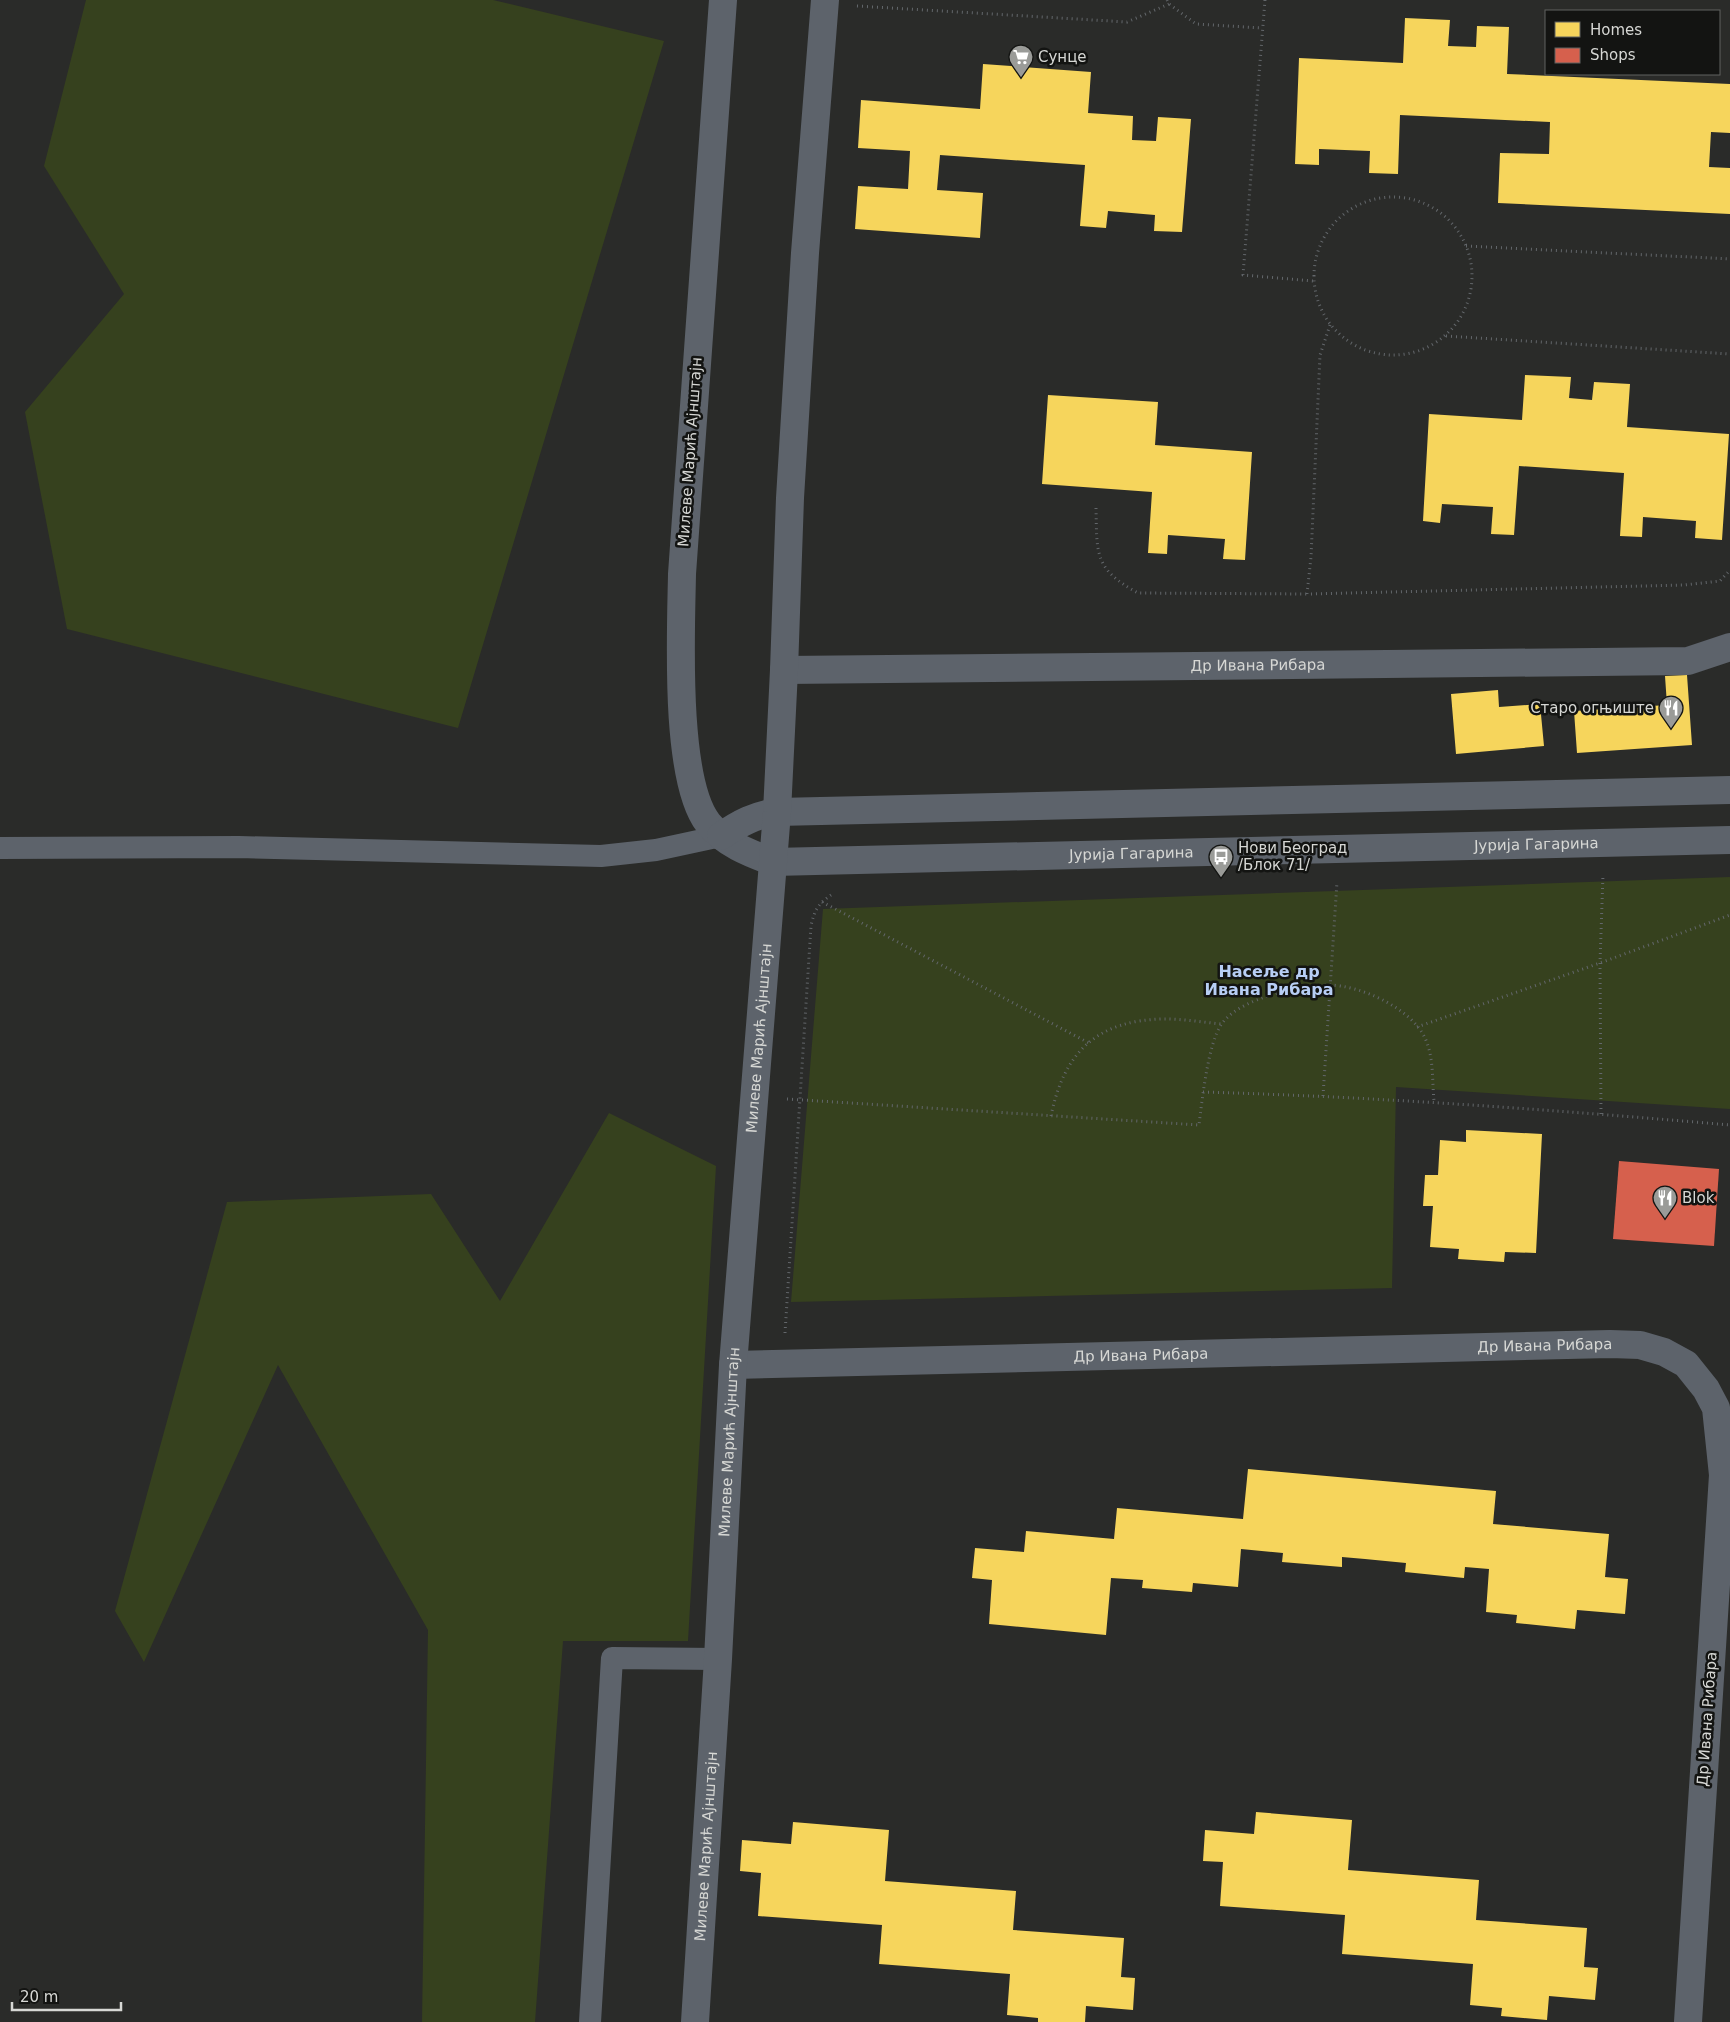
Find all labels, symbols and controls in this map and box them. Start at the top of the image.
legend [1545,10,1720,75]
text: Homes [1590,21,1642,39]
supermarket icon: Сунце [1008,44,1034,78]
text: Shops [1590,46,1636,64]
place label: Сунце [1038,48,1087,66]
street label: Милеве Марић Ајнштајн [674,357,706,547]
street label: Др Ивана Рибара [1190,656,1326,675]
restaurant icon: Старо огњиште [1658,695,1684,729]
place label: Старо огњиште [1530,699,1654,717]
street label: Јурија Гагарина [1473,834,1599,855]
place label: Нови Београд /Блок 71/ [1238,839,1347,874]
street label: Јурија Гагарина [1068,843,1194,864]
bus stop icon: Нови Београд /Блок 71/ [1208,844,1234,878]
street label: Милеве Марић Ајнштајн [742,943,776,1134]
district label: Насеље др Ивана Рибара [1205,962,1333,999]
restaurant icon: Blok [1652,1185,1678,1219]
place label: Blok [1682,1189,1715,1207]
street label: Др Ивана Рибара [1477,1335,1613,1356]
street label: Др Ивана Рибара [1073,1345,1209,1366]
street label: Милеве Марић Ајнштајн [715,1346,743,1538]
street label: Др Ивана Рибара [1693,1651,1721,1787]
street label: Милеве Марић Ајнштајн [691,1751,721,1942]
scale bar [12,1980,121,2012]
text: 20 m [20,1988,58,2006]

